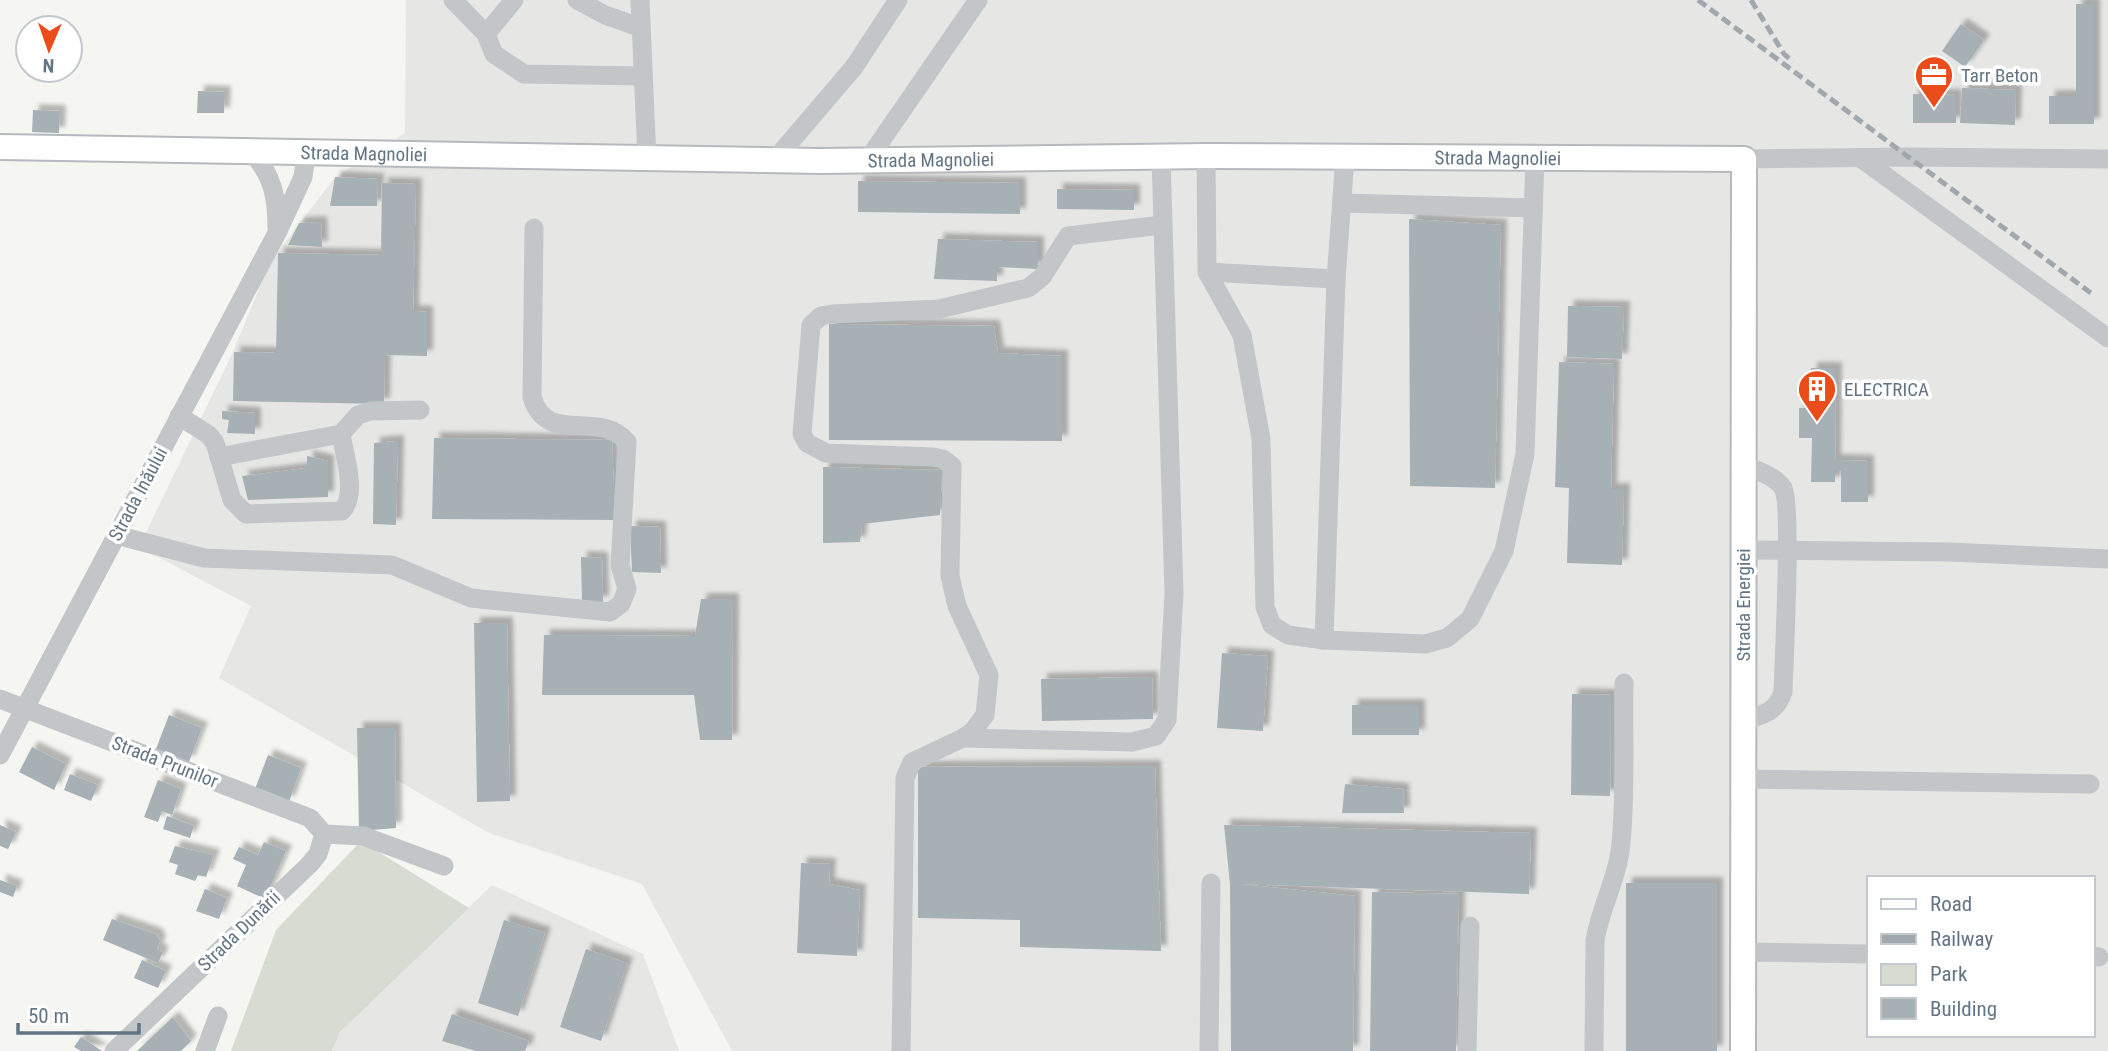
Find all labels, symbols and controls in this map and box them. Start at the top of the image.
north arrow [14,14,84,84]
text: N [42,54,55,77]
office icon: Tarr Beton [1913,54,1955,109]
place label: Tarr Beton [1961,64,2038,87]
street label: Strada Magnoliei [300,141,427,166]
street label: Strada Magnoliei [1434,146,1561,169]
street label: Strada Magnoliei [867,147,994,172]
building icon: ELECTRICA [1796,368,1838,423]
place label: ELECTRICA [1844,378,1929,401]
street label: Strada Inăului [104,443,172,545]
street label: Strada Energiei [1732,548,1755,662]
street label: Strada Prunilor [109,731,221,793]
legend [1867,876,2094,1037]
street label: Strada Dunării [193,886,285,976]
text: Road [1930,892,1972,916]
text: Railway [1930,927,1993,951]
text: Park [1930,962,1968,986]
scale bar [18,992,138,1036]
text: Building [1930,997,1997,1021]
text: 50 m [28,1004,69,1028]

